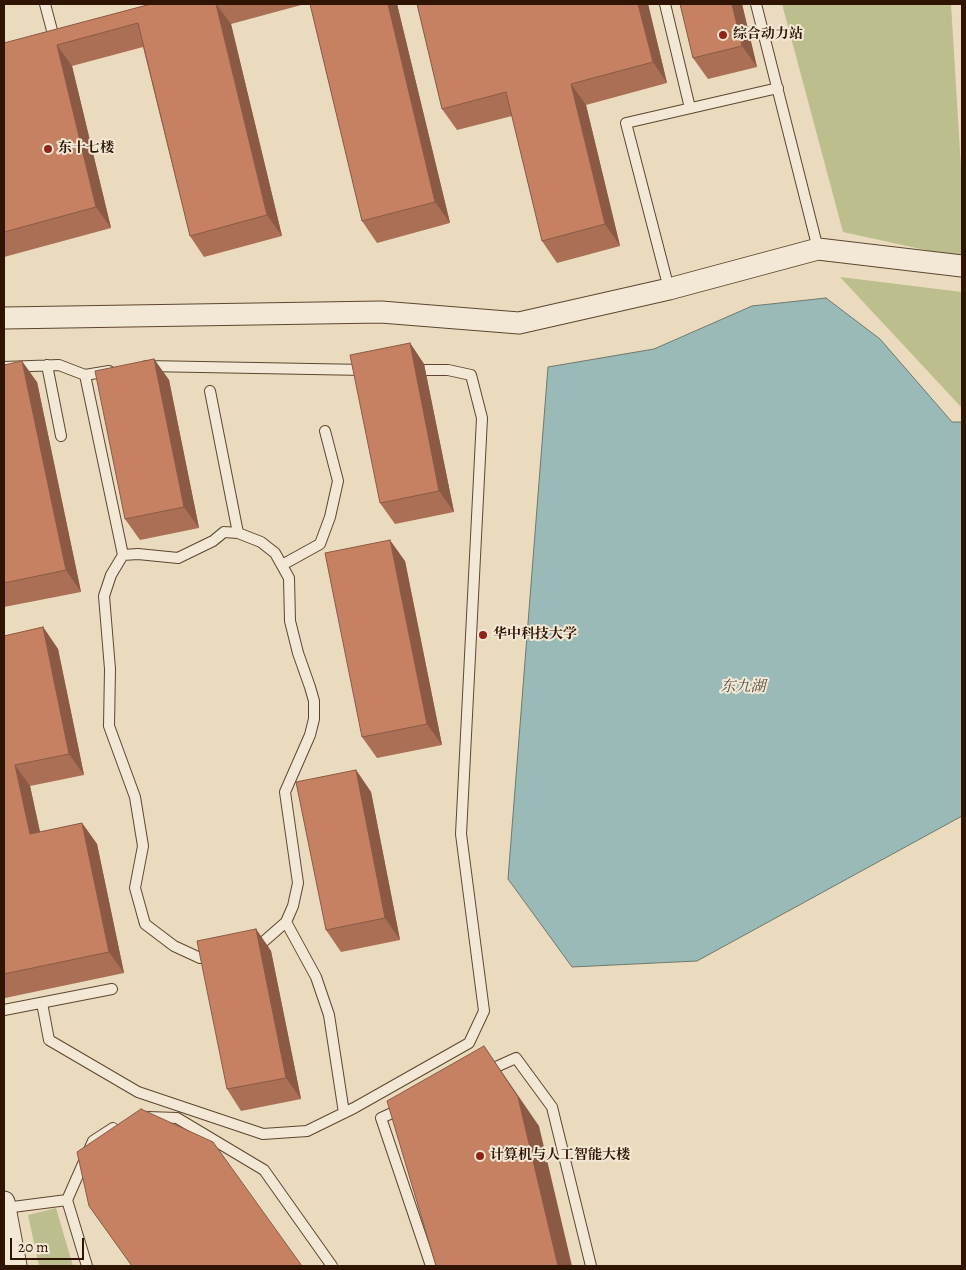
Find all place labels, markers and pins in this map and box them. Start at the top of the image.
place label: 综合动力站 [733,27,803,43]
marker: 综合动力站 [717,29,729,41]
place label: 东十七楼 [58,141,114,157]
marker: 东十七楼 [42,143,54,155]
place label: 华中科技大学 [493,627,577,643]
marker: 华中科技大学 [477,629,489,641]
place label: 计算机与人工智能大楼 [490,1148,630,1164]
marker: 计算机与人工智能大楼 [474,1150,486,1162]

